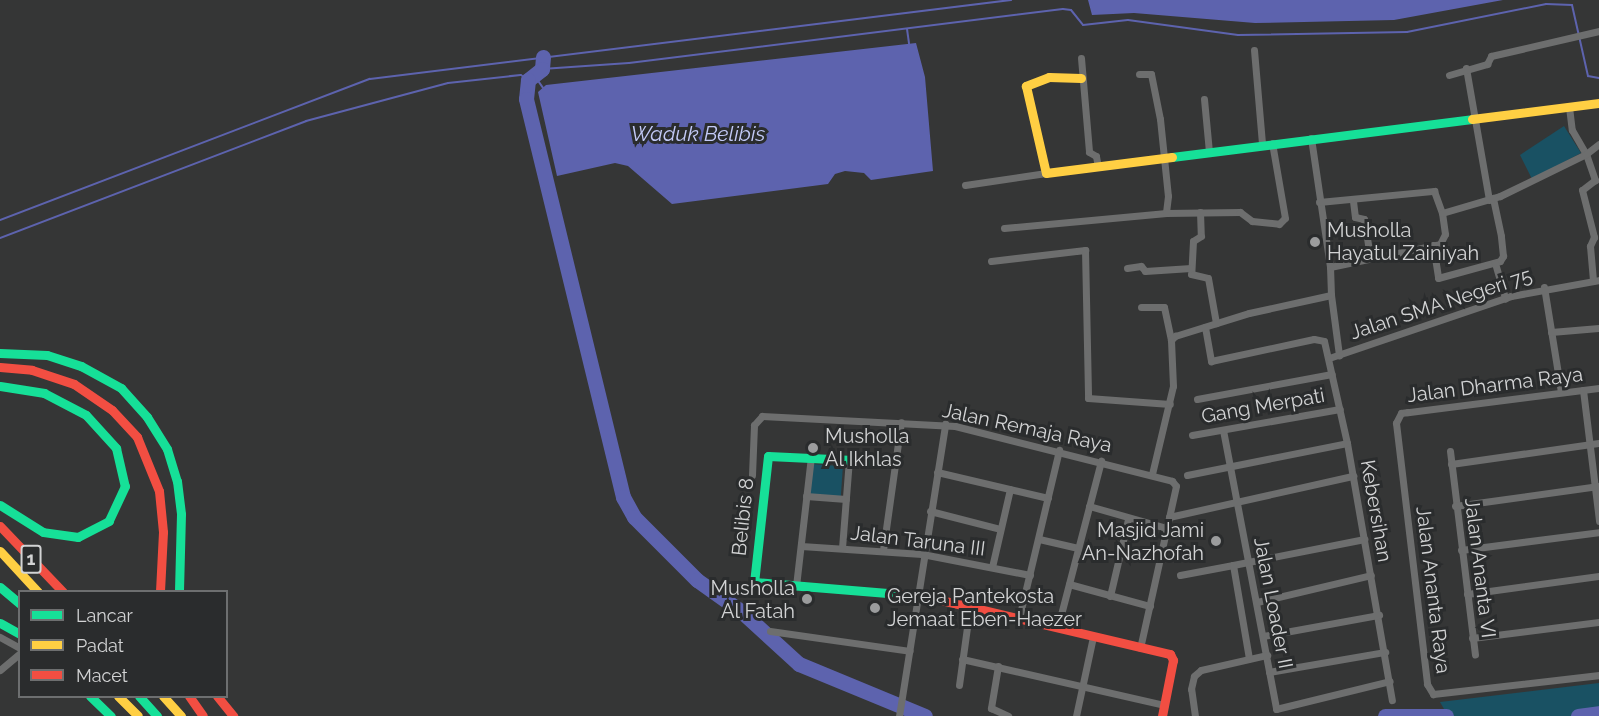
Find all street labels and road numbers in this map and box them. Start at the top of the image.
street label: Jalan SMA Negeri 75 [1347,263,1535,345]
street label: Jalan Dharma Raya [1406,362,1584,408]
street label: Gang Merpati [1200,383,1326,429]
street label: Jalan Remaja Raya [940,398,1114,458]
street label: Kebersihan [1355,458,1397,564]
street label: Belibis 8 [727,477,759,557]
street label: Jalan Ananta VI [1459,496,1501,640]
street label: Jalan Ananta Raya [1411,505,1455,675]
street label: Jalan Taruna III [849,521,987,561]
street label: Jalan Loader II [1248,535,1298,671]
road number: 1 [20,544,42,574]

